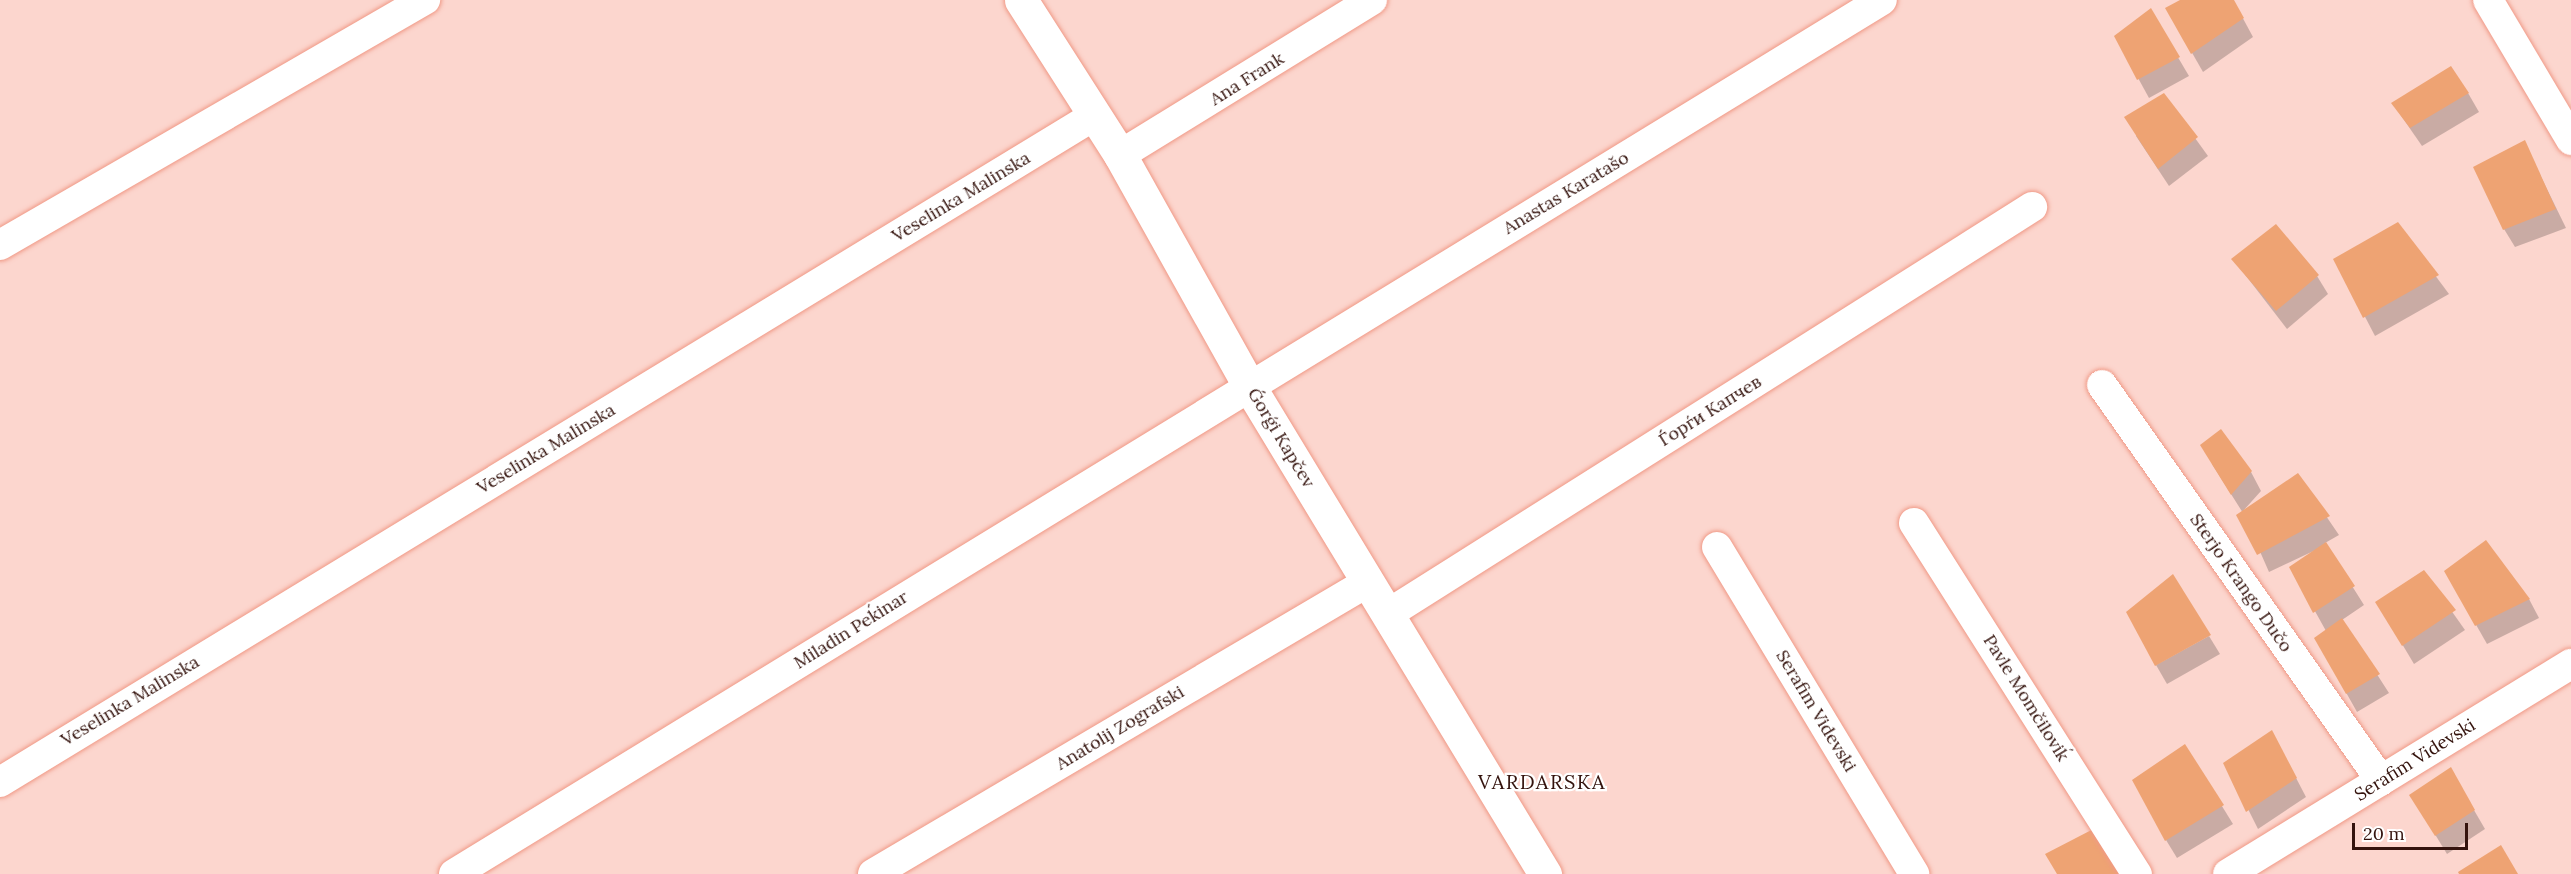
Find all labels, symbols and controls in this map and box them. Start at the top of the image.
street label: Ana Frank [1206,48,1288,110]
street label: Veselinka Malinska [888,147,1034,247]
street label: Anastas Karatašo [1499,147,1633,239]
street label: Ѓорѓи Капчев [1655,371,1765,451]
street label: Ǵorǵi Kapčev [1243,384,1319,492]
street label: Veselinka Malinska [473,399,619,499]
street label: Sterjo Krango Dučo [2185,510,2297,656]
street label: Miladin Peḱinar [790,586,912,674]
street label: Pavle Momčiloviḱ [1978,631,2074,765]
street label: Serafim Videvski [1771,646,1861,776]
street label: Veselinka Malinska [57,651,203,751]
street label: Anatolij Zografski [1052,681,1188,775]
street label: Serafim Videvski [2351,714,2479,806]
district label: VARDARSKA [1478,769,1606,793]
scale bar [2355,811,2470,849]
text: 20 m [2363,822,2405,845]

